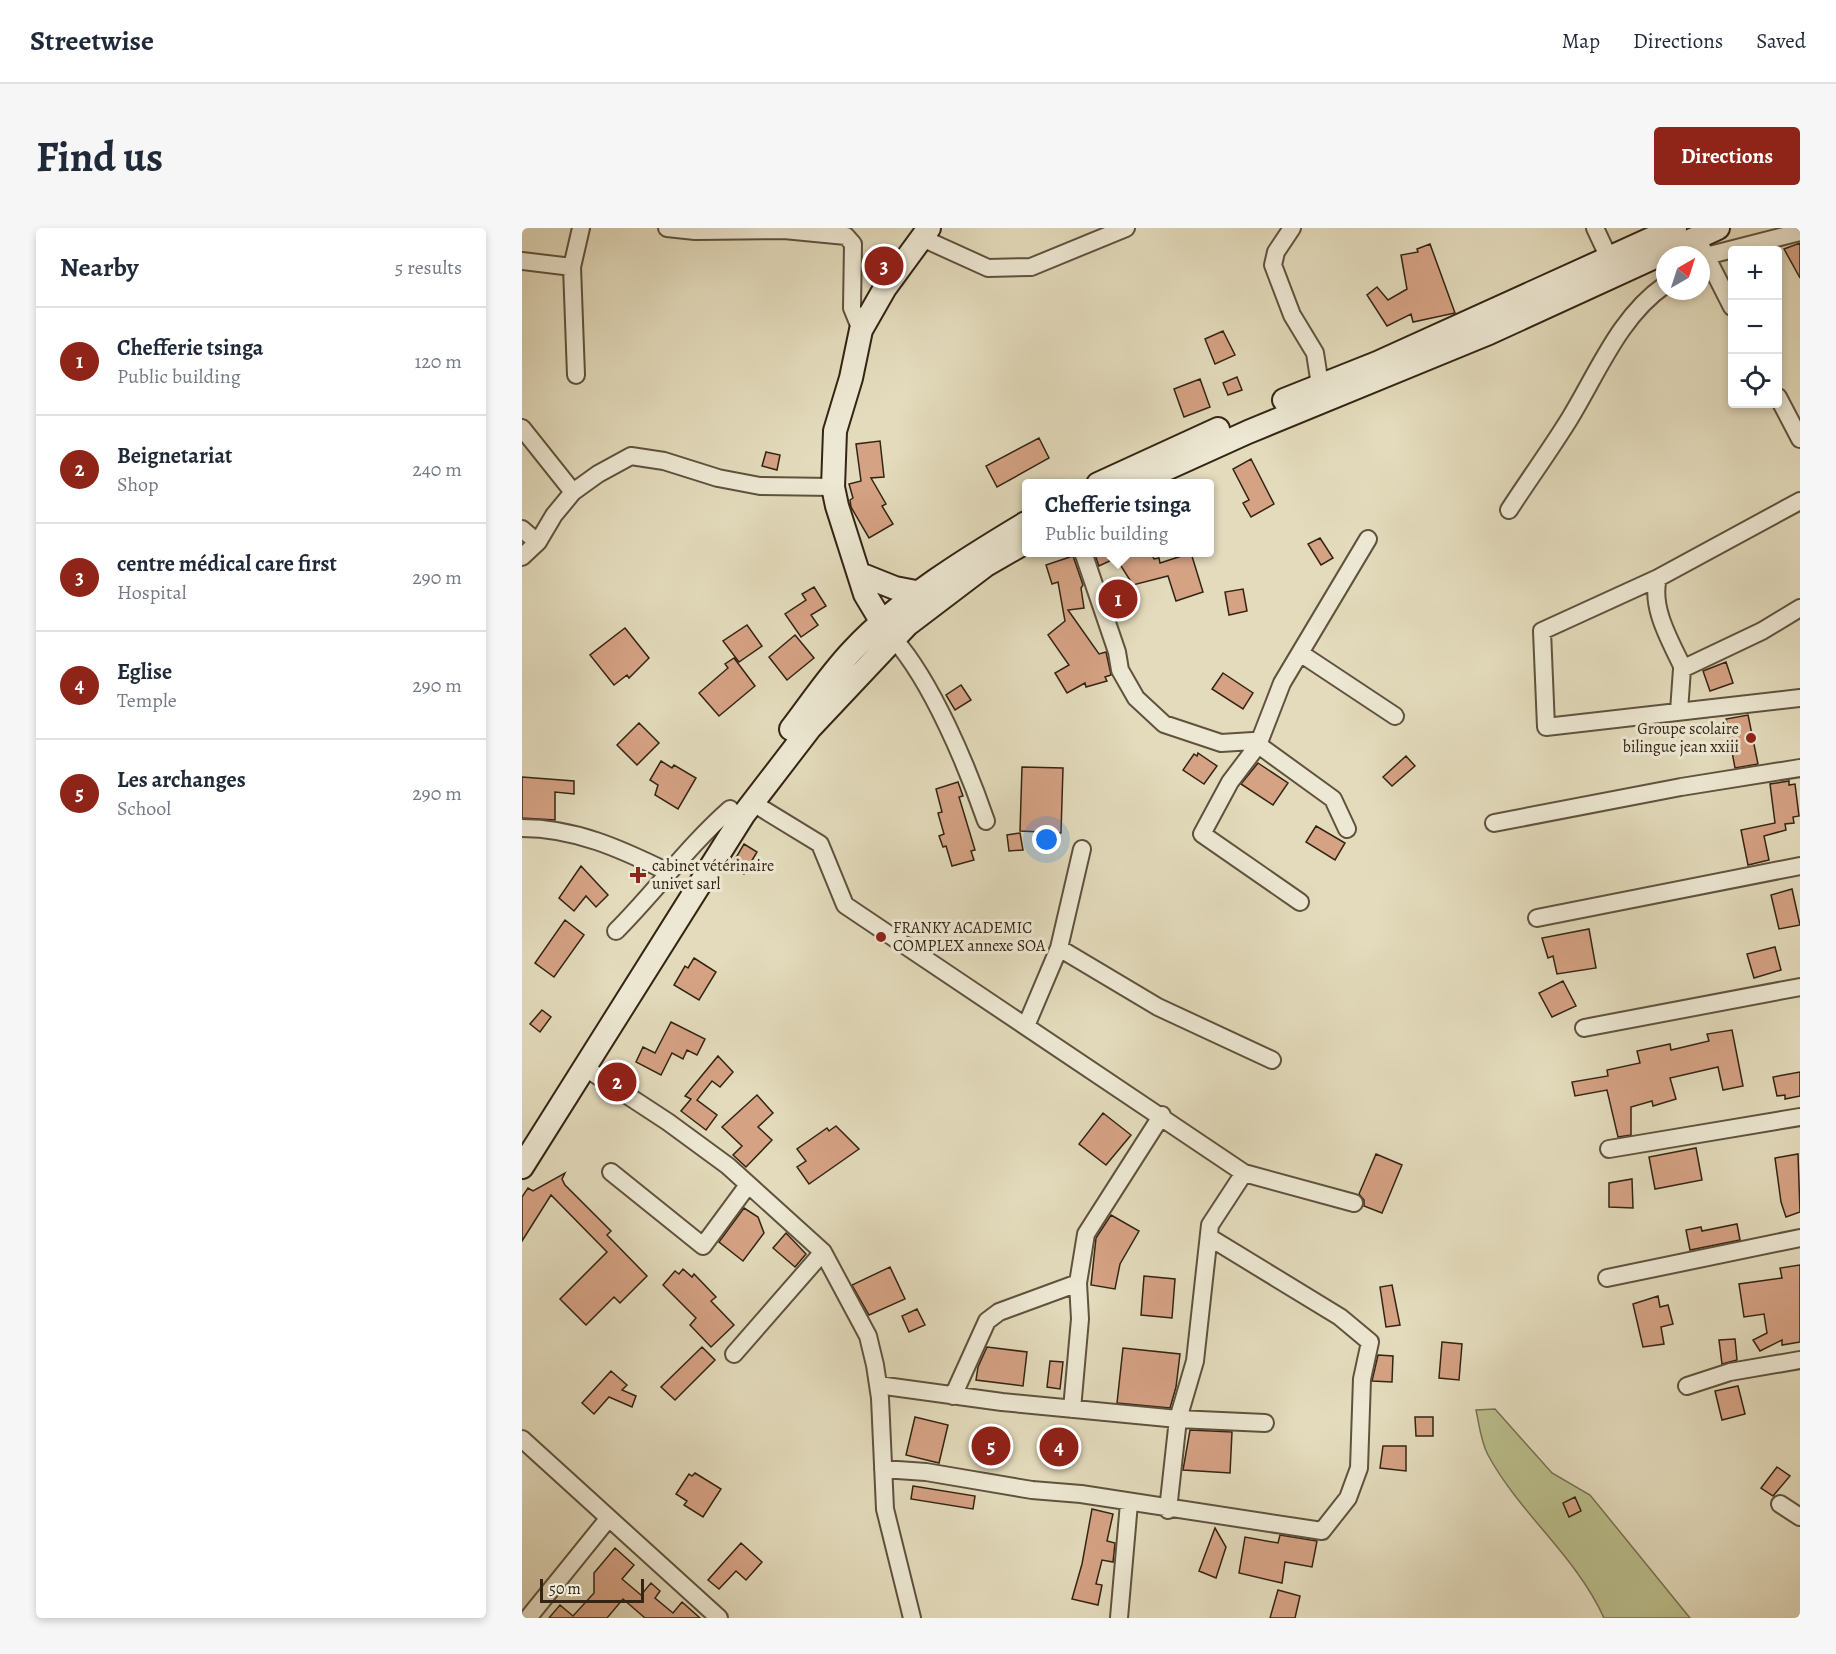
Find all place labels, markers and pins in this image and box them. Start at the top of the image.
pin: 3 [864,243,904,288]
pin: 1 [1098,576,1138,622]
place label: Groupe scolaire bilingue jean xxiii [1623,718,1739,758]
marker: Groupe scolaire bilingue jean xxiii [1744,731,1758,745]
place label: cabinet vétérinaire univet sarl [652,855,774,895]
marker: cabinet vétérinaire univet sarl [629,866,647,884]
place label: FRANKY ACADEMIC COMPLEX annexe SOA [893,917,1046,957]
marker: FRANKY ACADEMIC COMPLEX annexe SOA [874,930,888,944]
pin: 2 [598,1060,637,1104]
pin: 5 [972,1424,1010,1468]
pin: 4 [1040,1424,1078,1470]

